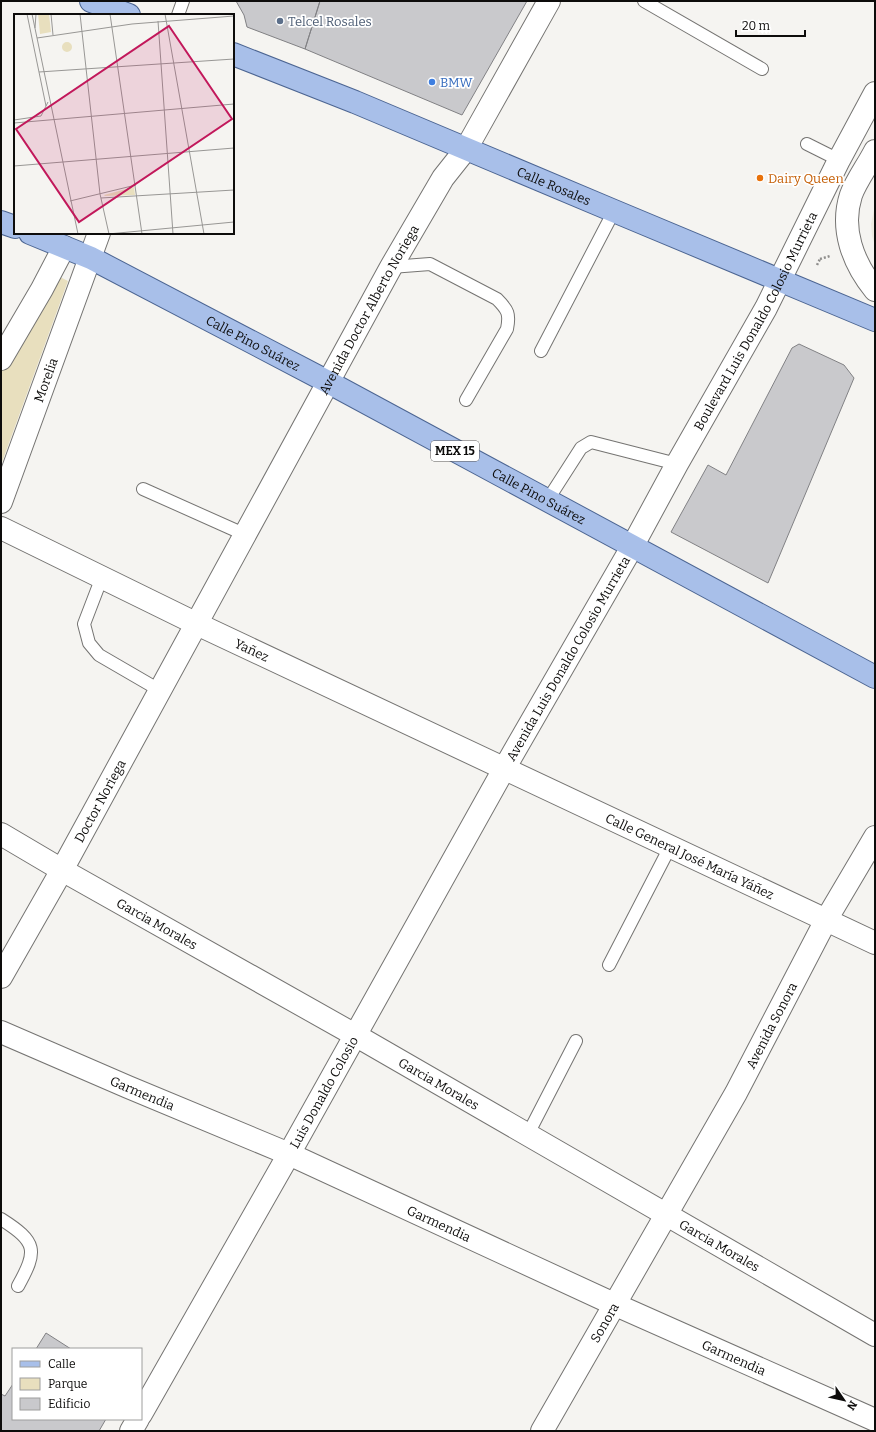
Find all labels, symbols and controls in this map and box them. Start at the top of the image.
scale bar [736,12,805,38]
inset map [14,14,234,234]
place label: Telcel Rosales [288,14,372,29]
marker: Telcel Rosales [275,16,285,26]
text: 20 m [742,19,771,33]
place label: BMW [440,75,473,90]
marker: BMW [427,77,437,87]
street label: Calle Rosales [515,164,593,208]
place label: Dairy Queen [768,171,844,186]
marker: Dairy Queen [755,173,765,183]
street label: Boulevard Luis Donaldo Colosio Murrieta [690,209,820,433]
street label: Avenida Doctor Alberto Noriega [316,222,422,397]
street label: Calle Pino Suárez [204,312,303,374]
street label: Morelia [31,356,60,404]
road number: MEX 15 [431,441,479,461]
street label: Calle Pino Suárez [490,464,588,527]
street label: Avenida Luis Donaldo Colosio Murrieta [503,553,633,763]
street label: Yañez [233,635,271,664]
street label: Doctor Noriega [71,757,128,845]
street label: Calle General José María Yáñez [603,810,777,902]
street label: Garcia Morales [114,895,200,952]
street label: Avenida Sonora [743,980,800,1071]
street label: Luis Donaldo Colosio [286,1034,361,1151]
street label: Garcia Morales [396,1054,482,1112]
street label: Garmendia [108,1073,177,1113]
street label: Garmendia [405,1202,473,1244]
street label: Garcia Morales [677,1216,762,1274]
street label: Sonora [587,1300,622,1345]
street label: Garmendia [700,1337,768,1378]
legend [12,1348,142,1420]
text: Calle [48,1357,76,1371]
text: Parque [48,1377,87,1391]
north arrow [824,1380,864,1420]
text: Edificio [48,1397,90,1411]
text: N [844,1398,860,1413]

